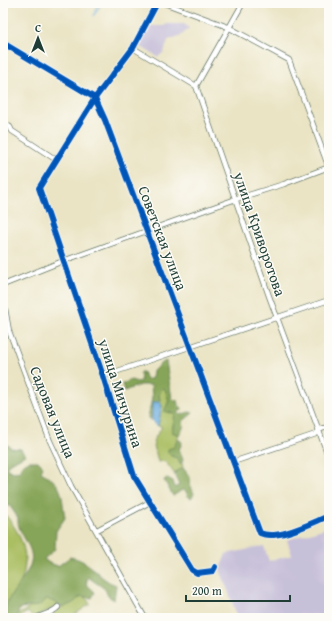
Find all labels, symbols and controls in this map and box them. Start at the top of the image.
north arrow [18,18,58,58]
text: С [35,20,41,36]
street label: улица Криворотова [229,168,291,300]
street label: Советская улица [133,183,193,294]
street label: улица Мичурина [93,335,149,451]
street label: Садовая улица [25,363,81,462]
scale bar [186,577,290,603]
text: 200 m [192,582,222,599]

